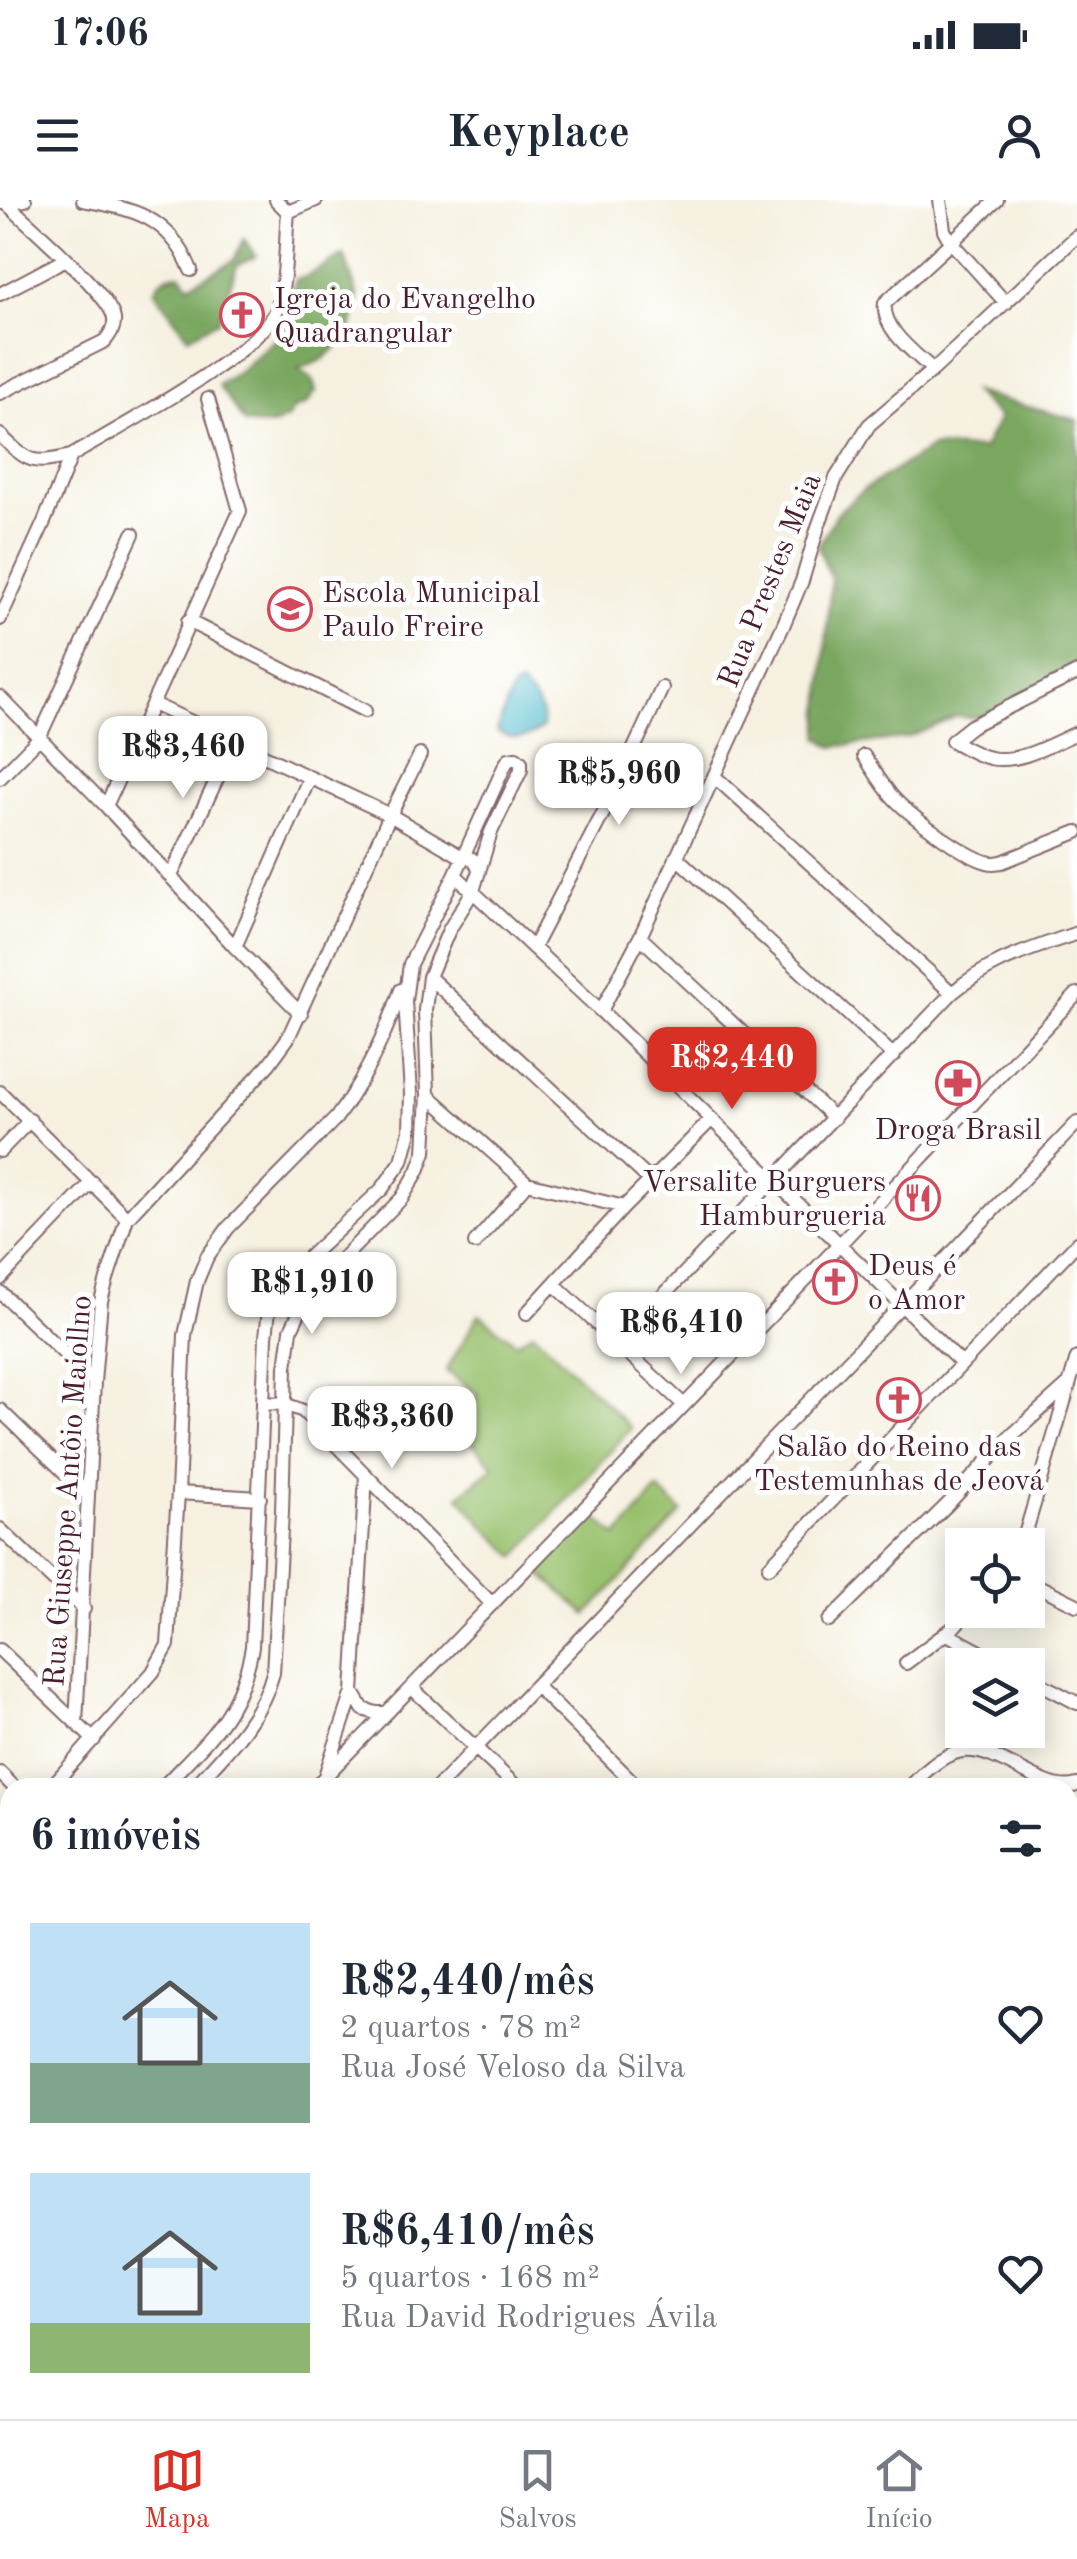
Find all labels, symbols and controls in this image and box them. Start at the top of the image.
text: 17:06 [50,16,149,54]
icon: menu [30,108,85,163]
icon: person [992,108,1047,163]
text: Keyplace [447,112,630,157]
place label: Igreja do Evangelho Quadrangular [274,285,536,349]
church icon: Igreja do Evangelho Quadrangular [219,292,265,338]
street label: Rua Prestes Maia [714,469,828,692]
place label: Escola Municipal Paulo Freire [322,579,540,643]
school or university icon: Escola Municipal Paulo Freire [267,586,313,632]
pin: R$3,460 [91,716,275,801]
text: R$3,460 [120,732,246,764]
pin: R$5,960 [527,743,711,828]
text: R$5,960 [556,759,682,791]
pin: R$2,440 [640,1027,824,1112]
text: R$2,440 [669,1043,795,1075]
pharmacy icon: Droga Brasil [935,1060,981,1106]
place label: Droga Brasil [874,1116,1042,1146]
place label: Versalite Burguers Hamburgueria [643,1168,886,1232]
restaurant icon: Versalite Burguers Hamburgueria [895,1175,941,1221]
pin: R$1,910 [220,1252,404,1337]
place label: Deus é o Amor [868,1252,965,1316]
church icon: Deus é o Amor [812,1259,858,1305]
text: R$1,910 [249,1268,375,1300]
pin: R$6,410 [589,1292,773,1377]
street label: Rua Giuseppe Antôio Maiollno [40,1294,98,1688]
text: R$6,410 [618,1308,744,1340]
church icon: Salão do Reino das Testemunhas de Jeová [876,1377,922,1423]
pin: R$3,360 [300,1386,484,1471]
text: R$3,360 [329,1402,455,1434]
place label: Salão do Reino das Testemunhas de Jeová [754,1433,1044,1497]
map controls [945,1528,1045,1748]
button: locate [945,1528,1045,1628]
button: layers [945,1648,1045,1748]
icon: filters [993,1811,1048,1866]
text: 6 imóveis [30,1817,201,1859]
text: R$2,440/mês [340,1962,595,2004]
icon: home [110,1963,230,2083]
icon: heart [993,1996,1048,2051]
text: 2 quartos · 78 m² [340,2013,581,2045]
text: Rua José Veloso da Silva [340,2053,685,2085]
text: R$6,410/mês [340,2212,595,2254]
icon: home [110,2213,230,2333]
icon: heart [993,2246,1048,2301]
text: 5 quartos · 168 m² [340,2263,600,2295]
text: Rua David Rodrigues Ávila [340,2303,717,2335]
tab: Mapa [144,2443,210,2538]
tab: Salvos [498,2443,577,2538]
tab: Início [865,2443,933,2538]

